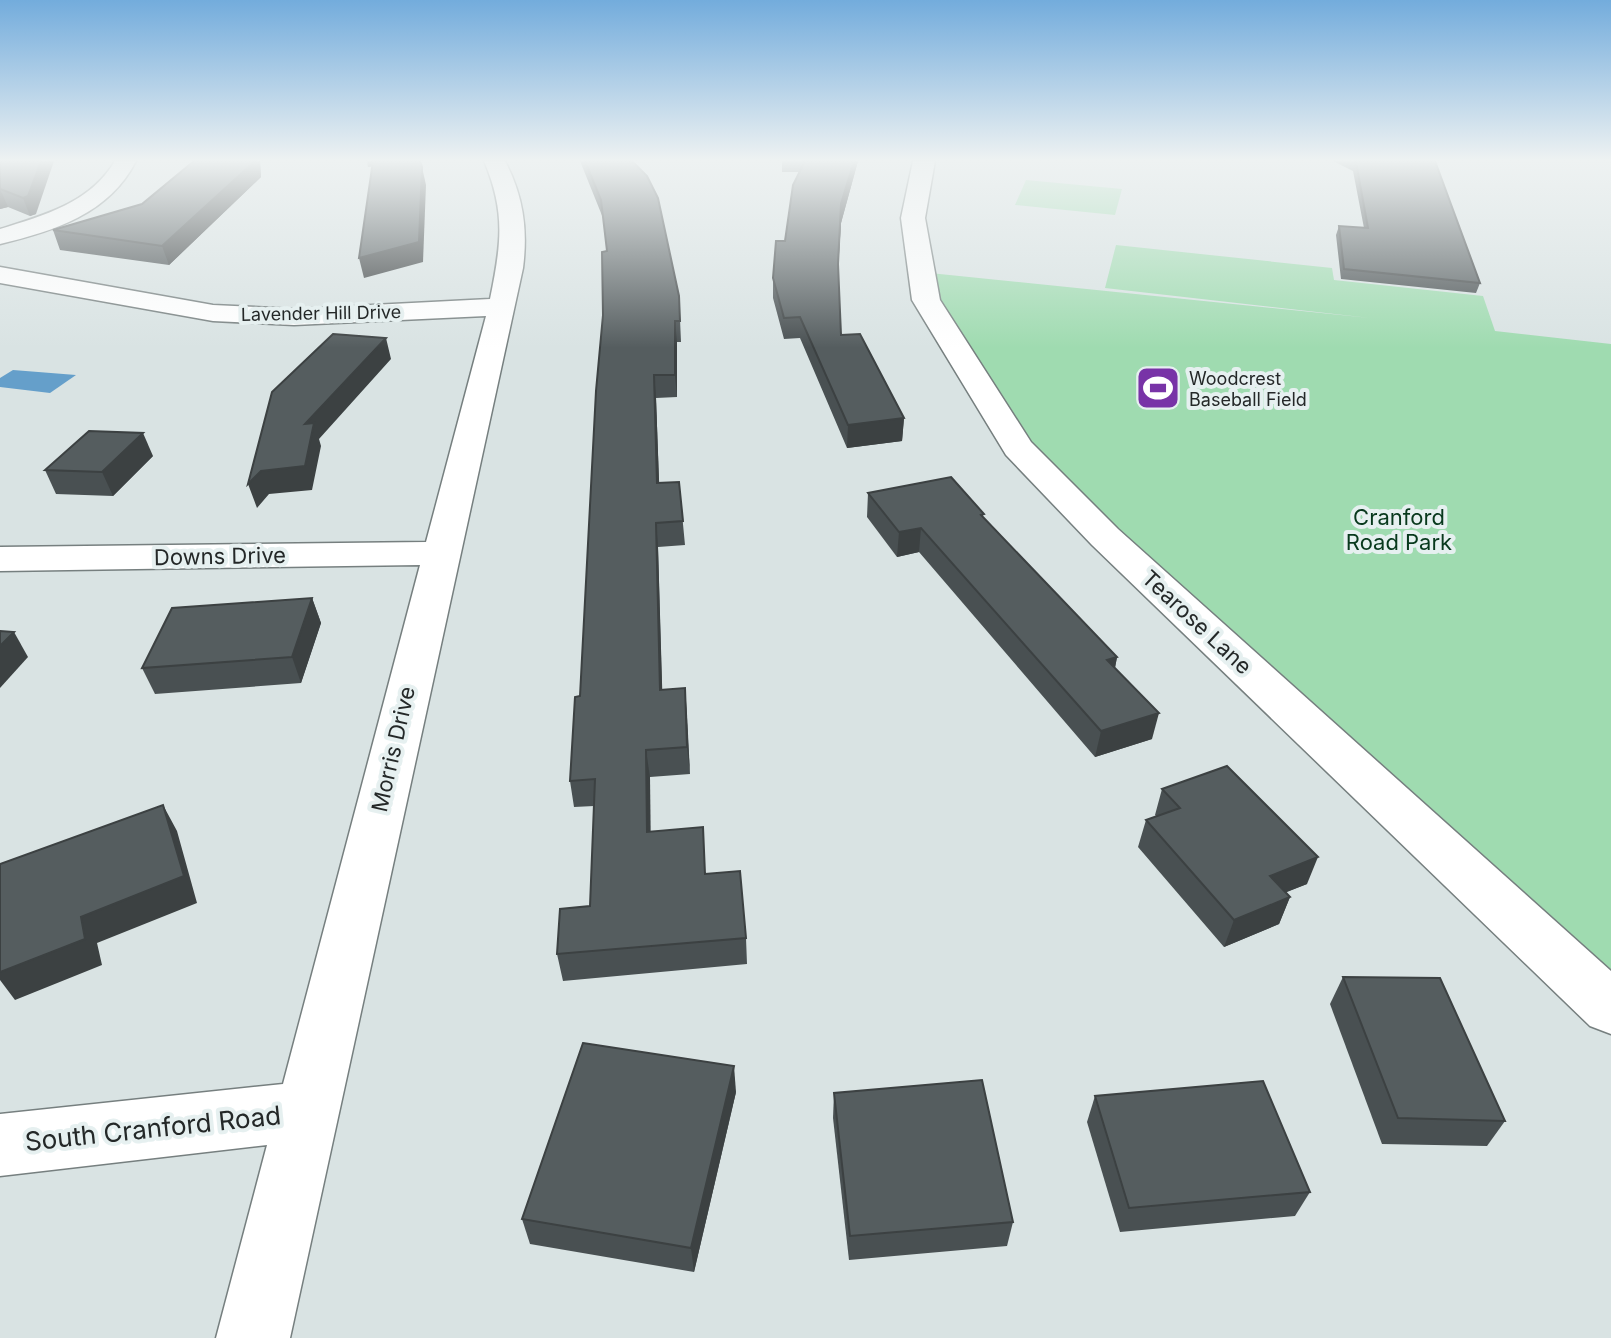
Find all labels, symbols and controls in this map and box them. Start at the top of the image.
street label: Lavender Hill Drive [241,301,401,325]
sports icon: Woodcrest Baseball Field [1134,364,1182,412]
place label: Woodcrest Baseball Field [1189,368,1307,410]
park label: Cranford Road Park [1346,504,1452,555]
street label: Downs Drive [154,542,286,570]
street label: Tearose Lane [1137,565,1257,679]
street label: Morris Drive [366,684,420,814]
street label: South Cranford Road [23,1099,283,1157]

